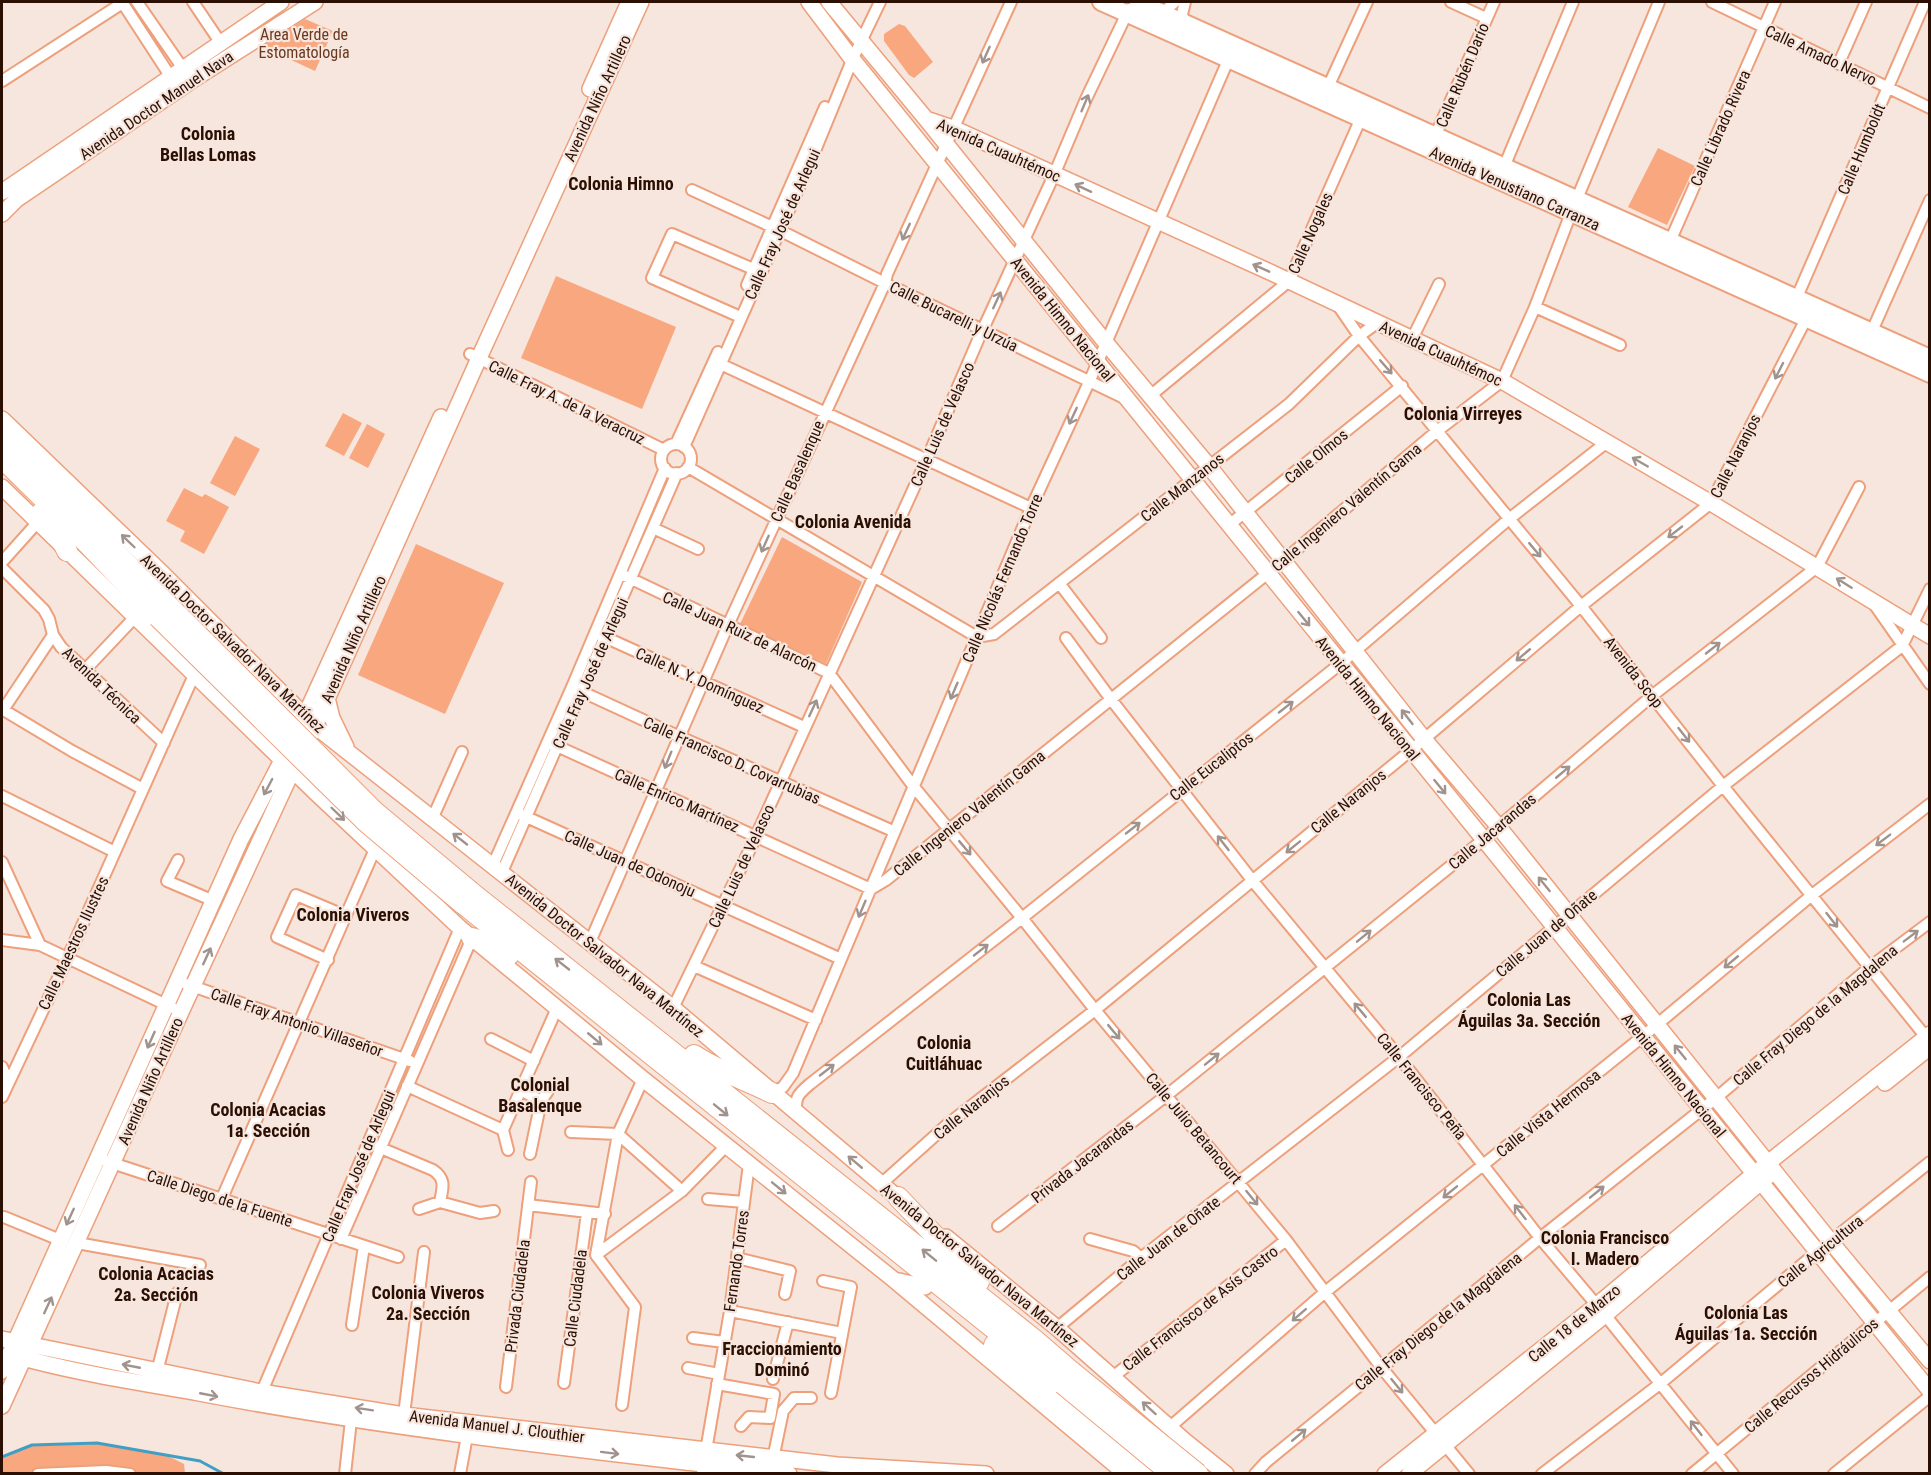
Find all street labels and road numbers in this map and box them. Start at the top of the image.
street label: Calle Rubén Darío [1432,20,1493,130]
street label: Calle Amado Nervo [1762,21,1880,90]
street label: Avenida Niño Artillero [560,32,635,164]
street label: Avenida Doctor Manuel Nava [76,47,237,164]
street label: Calle Librado Rivera [1686,67,1755,189]
street label: Calle Humboldt [1834,100,1889,198]
street label: Avenida Cuauhtémoc [934,115,1064,186]
street label: Avenida Venustiano Carranza [1427,142,1603,235]
street label: Calle Fray José de Arlegui [741,146,824,303]
street label: Calle Nogales [1284,190,1337,277]
street label: Avenida Himno Nacional [1007,253,1119,385]
street label: Calle Bucarelli y Urzúa [887,277,1021,356]
street label: Avenida Cuauhtémoc [1376,317,1505,390]
street label: Calle Fray A. de la Veracruz [485,356,648,449]
street label: Calle Luis de Velasco [906,359,978,489]
street label: Calle Naranjos [1706,411,1765,501]
street label: Calle Basalenque [767,418,828,525]
street label: Calle Olmos [1281,425,1352,488]
street label: Calle Ingeniero Valentín Gama [1268,439,1425,576]
street label: Calle Manzanos [1137,449,1228,526]
street label: Calle Nicolás Fernando Torre [958,491,1047,666]
street label: Avenida Doctor Salvador Nava Martínez [136,550,329,737]
street label: Avenida Niño Artillero [317,573,390,706]
street label: Calle Juan Ruiz de Alarcón [660,587,820,676]
street label: Calle Fray José de Arlegui [549,595,632,752]
street label: Avenida Himno Nacional [1312,632,1424,764]
street label: Avenida Scop [1600,633,1667,712]
street label: Avenida Técnica [58,643,145,728]
street label: Calle N. Y. Domínguez [633,644,767,717]
street label: Calle Francisco D. Covarrubias [640,713,823,808]
street label: Calle Eucaliptos [1166,728,1257,805]
street label: Calle Ingeniero Valentín Gama [890,746,1049,880]
street label: Calle Enrico Martínez [612,764,742,836]
street label: Calle Naranjos [1307,765,1390,838]
street label: Calle Jacarandas [1445,789,1540,874]
street label: Calle Luis de Velasco [704,801,778,931]
street label: Calle Juan de Odonoju [561,826,698,901]
street label: Avenida Doctor Salvador Nava Martínez [502,870,708,1041]
street label: Calle Maestros Ilustres [34,873,113,1013]
street label: Calle Juan de Oñate [1492,886,1601,981]
street label: Calle Fray Diego de la Magdalena [1729,941,1901,1090]
street label: Calle Fray Antonio Villaseñor [208,984,386,1061]
street label: Avenida Himno Nacional [1618,1009,1730,1141]
street label: Avenida Niño Artillero [114,1015,187,1148]
street label: Calle Francisco Peña [1373,1029,1470,1144]
street label: Calle Vista Hermosa [1492,1066,1604,1161]
street label: Calle Julio Betancourt [1142,1069,1246,1188]
street label: Calle Naranjos [930,1071,1013,1144]
street label: Calle Fray José de Arlegui [318,1087,399,1245]
street label: Privada Jacarandas [1027,1116,1137,1207]
street label: Calle Diego de la Fuente [145,1166,295,1231]
street label: Avenida Doctor Salvador Nava Martínez [877,1180,1083,1351]
street label: Calle Juan de Oñate [1113,1192,1224,1285]
street label: Fernando Torres [720,1209,753,1313]
street label: Calle Agricultura [1774,1211,1867,1292]
street label: Privada Ciudadela [501,1238,534,1354]
street label: Calle Francisco de Asís Castro [1119,1242,1282,1375]
street label: Calle Ciudadela [560,1248,591,1348]
street label: Calle Fray Diego de la Magdalena [1351,1248,1526,1395]
street label: Calle 18 de Marzo [1524,1280,1624,1366]
street label: Calle Recursos Hidráulicos [1740,1314,1882,1437]
street label: Avenida Manuel J. Clouthier [408,1406,586,1447]

